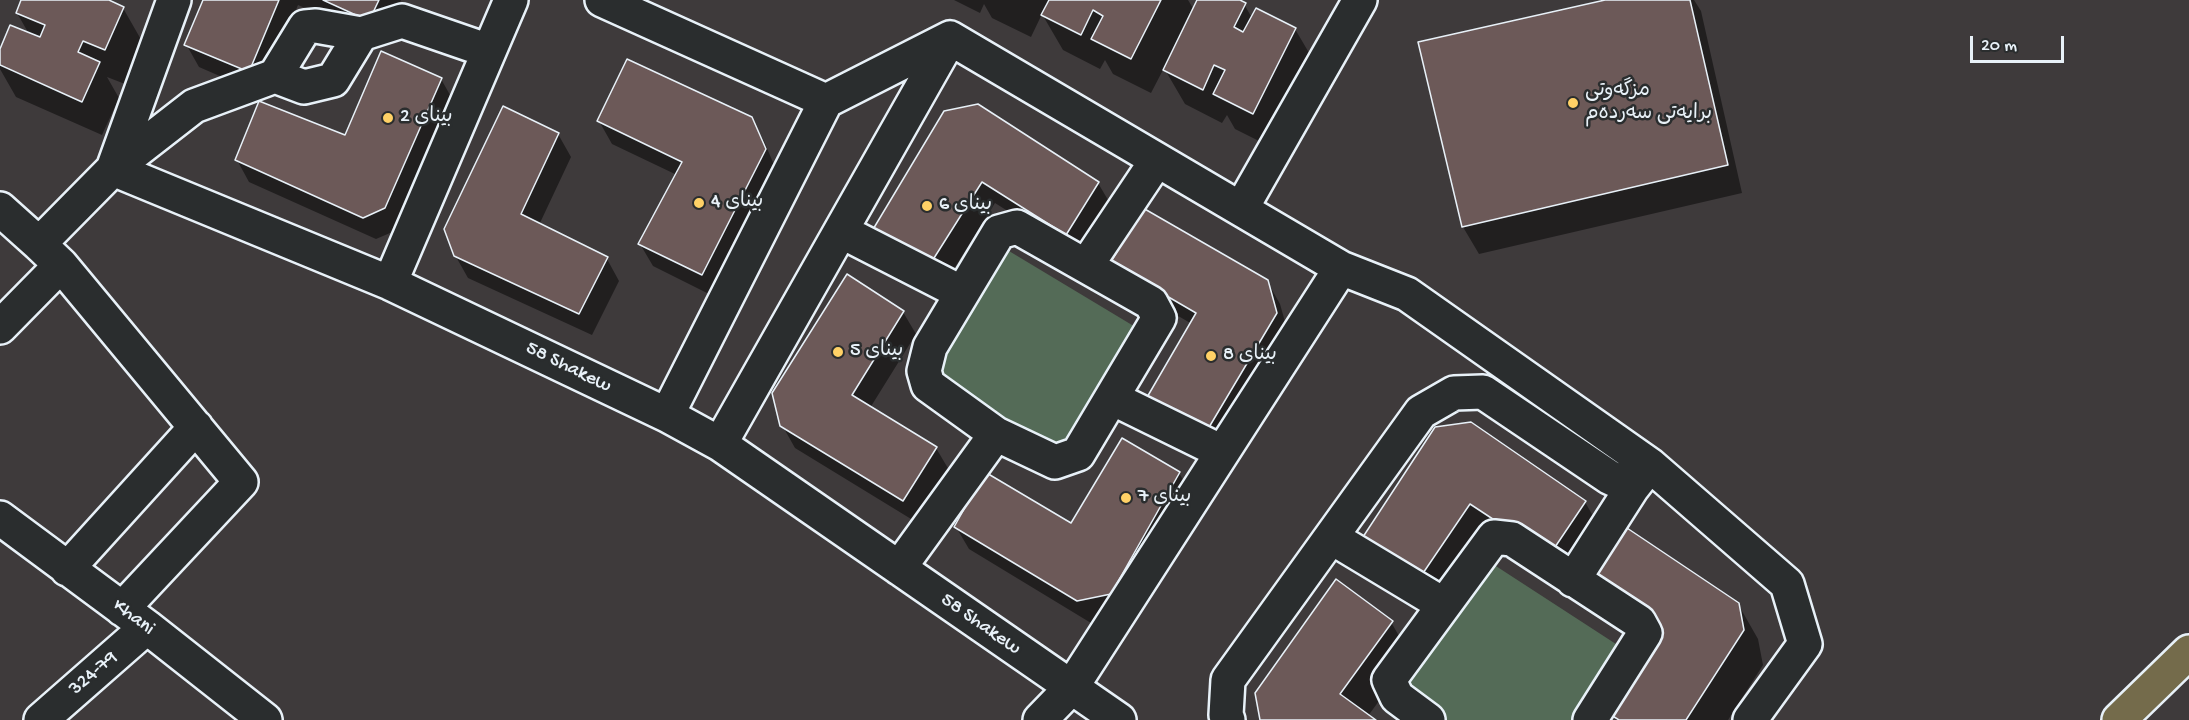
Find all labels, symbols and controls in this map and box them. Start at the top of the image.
scale bar [1973,24,2068,62]
text: 20 m [1981,36,2017,57]
place label: مزگەوتی برایەتی سەردەم [1585,80,1712,127]
marker: مزگەوتی برایەتی سەردەم [1566,96,1580,110]
place label: بيناى 2 [400,106,453,130]
marker: بيناى 2 [381,111,395,125]
place label: بيناى 4 [711,191,763,215]
place label: بيناى 6 [939,194,992,218]
marker: بيناى 4 [692,196,706,210]
marker: بيناى 6 [920,199,934,213]
street label: 58 Shakew [521,337,615,399]
place label: بيناى 5 [850,340,903,364]
place label: بيناى 8 [1223,344,1277,368]
marker: بيناى 5 [831,345,845,359]
marker: بيناى 8 [1204,349,1218,363]
place label: بيناى 7 [1138,486,1191,510]
marker: بيناى 7 [1119,491,1133,505]
street label: 58 Shakew [935,589,1025,661]
street label: Khani [107,594,159,642]
street label: 324-79 [65,646,123,702]

